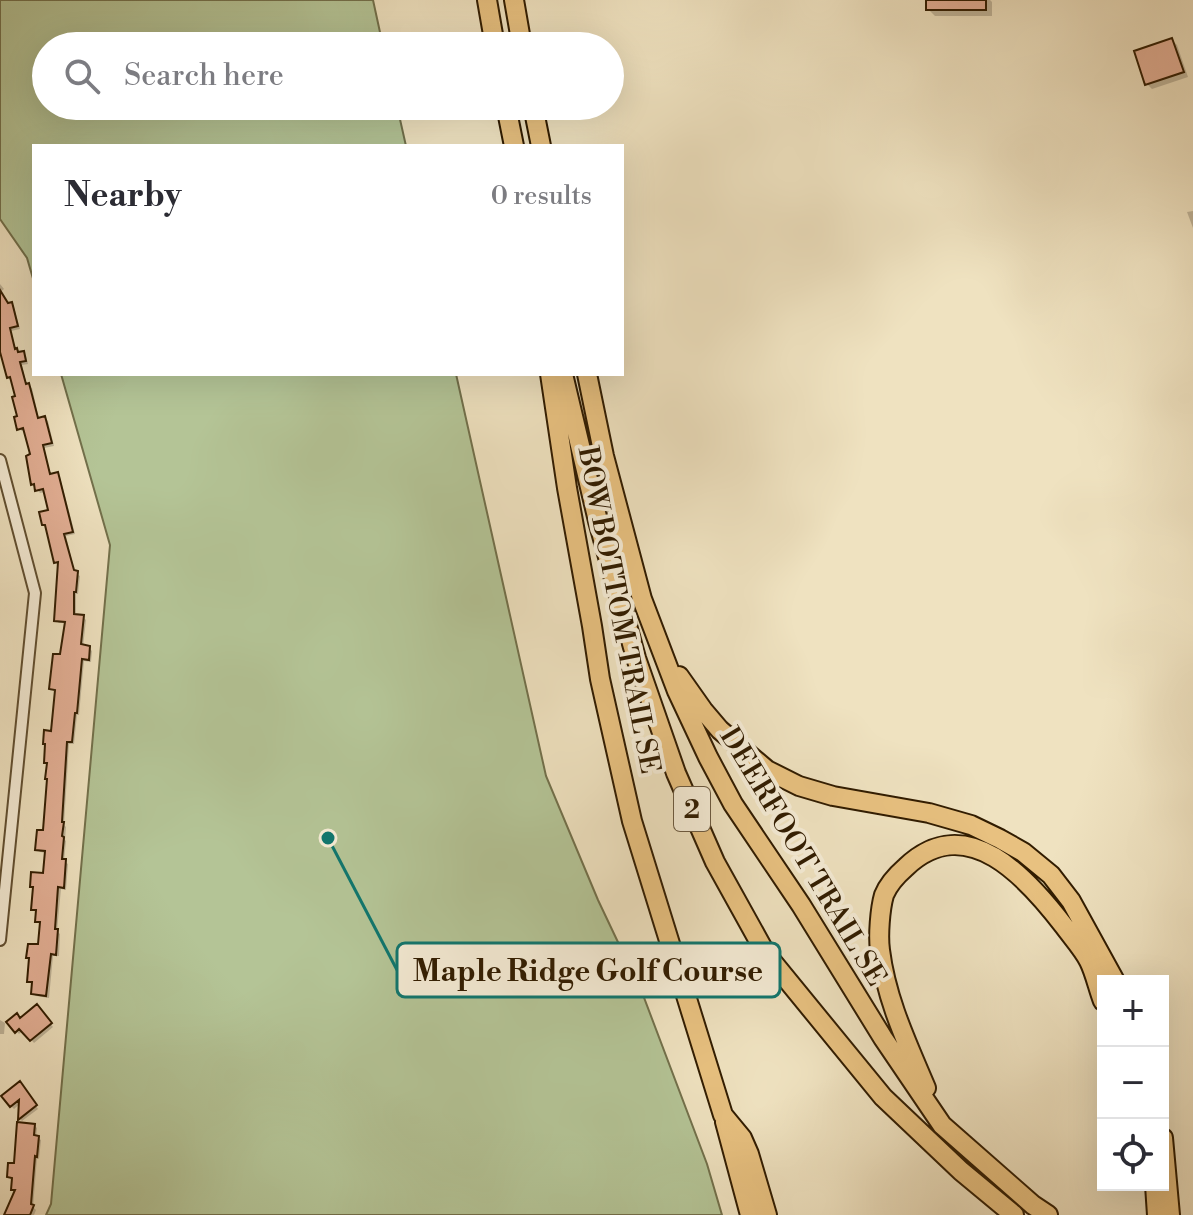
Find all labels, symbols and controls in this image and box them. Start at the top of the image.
search box [32,32,624,120]
icon: search [60,54,104,98]
text: Search here [124,57,284,95]
text: Nearby [64,175,182,217]
text: 0 results [491,180,592,212]
street label: BOW BOTTOM TRAIL SE [569,443,667,777]
street label: DEERFOOT TRAIL SE [712,721,894,992]
road number: 2 [674,787,710,831]
callout: Maple Ridge Golf Course [397,943,780,997]
text: Maple Ridge Golf Course [413,953,763,991]
map controls [1097,975,1169,1191]
button: + [1097,975,1169,1047]
button: − [1097,1047,1169,1119]
button: locate [1097,1119,1169,1191]

